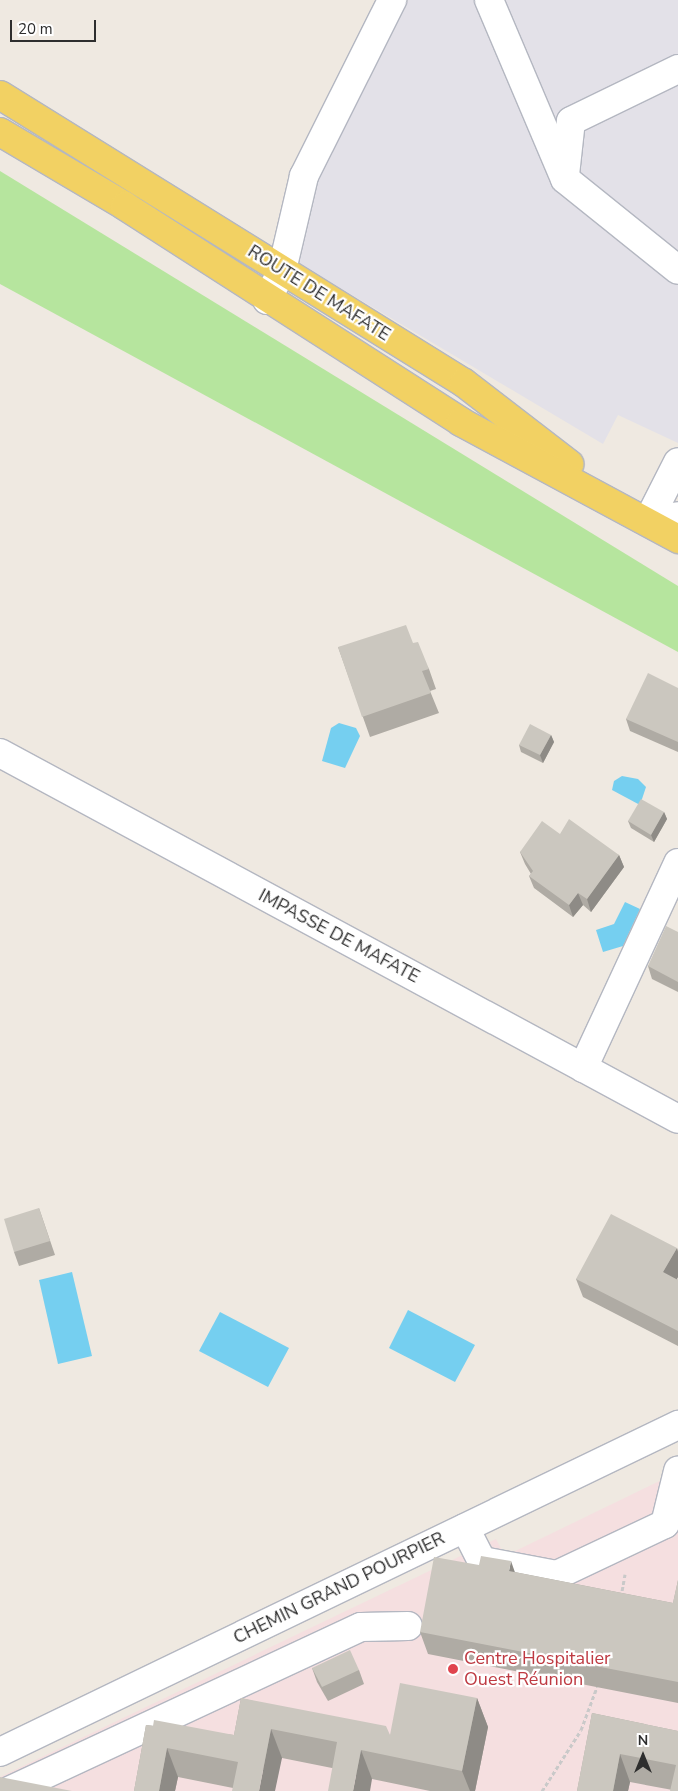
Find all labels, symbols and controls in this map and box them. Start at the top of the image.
scale bar [12,10,99,42]
text: 20 m [18,19,53,39]
street label: ROUTE DE MAFATE [244,240,394,346]
street label: IMPASSE DE MAFATE [255,884,423,988]
street label: CHEMIN GRAND POURPIER [230,1527,448,1649]
place label: Centre Hospitalier Ouest Réunion [464,1648,611,1690]
marker: Centre Hospitalier Ouest Réunion [446,1662,460,1676]
north arrow [618,1731,668,1781]
text: N [638,1731,648,1750]

